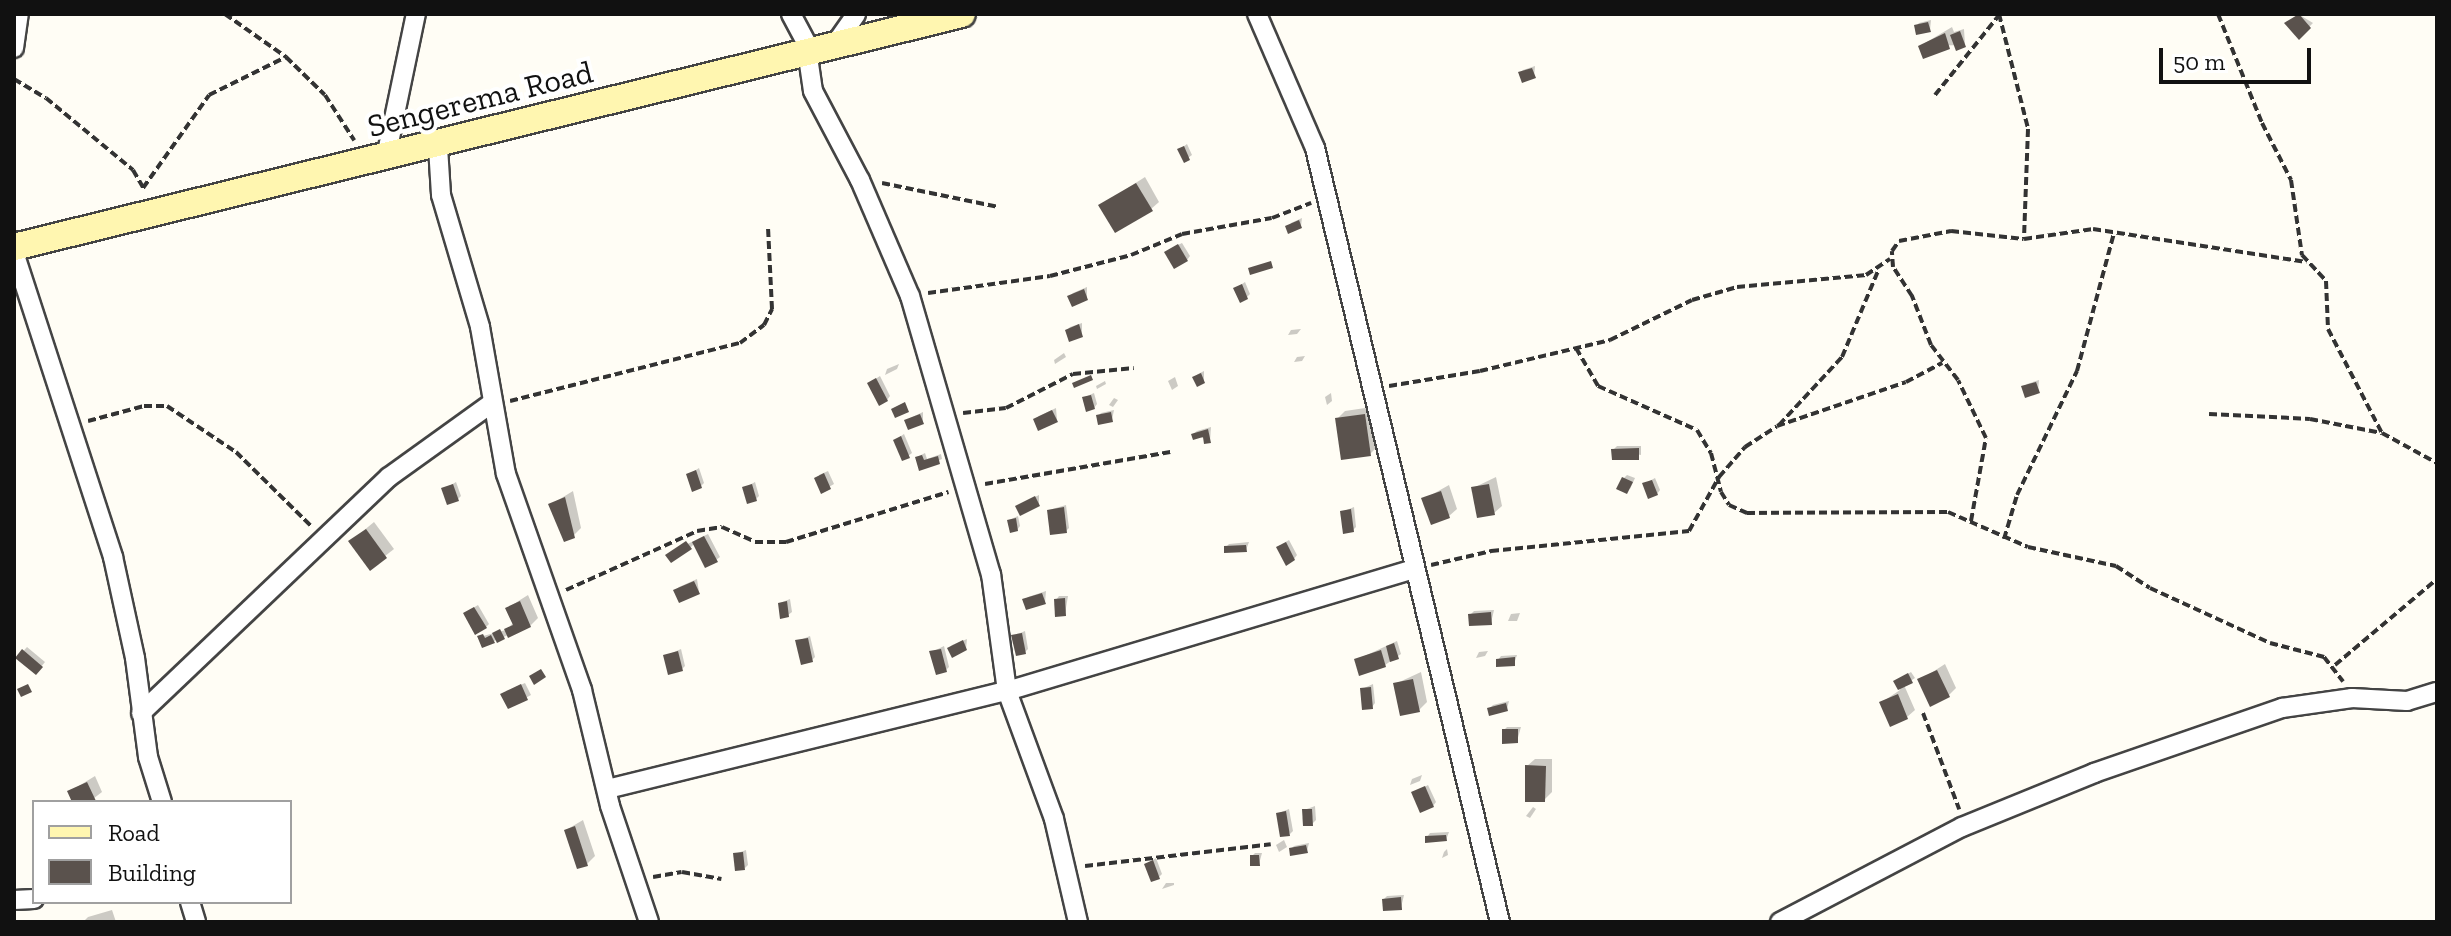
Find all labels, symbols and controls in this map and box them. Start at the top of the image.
scale bar [2163,32,2315,82]
text: 50 m [2173,47,2225,76]
street label: Sengerema Road [363,52,597,146]
legend [32,800,292,904]
text: Road [108,818,160,847]
text: Building [108,858,196,887]

